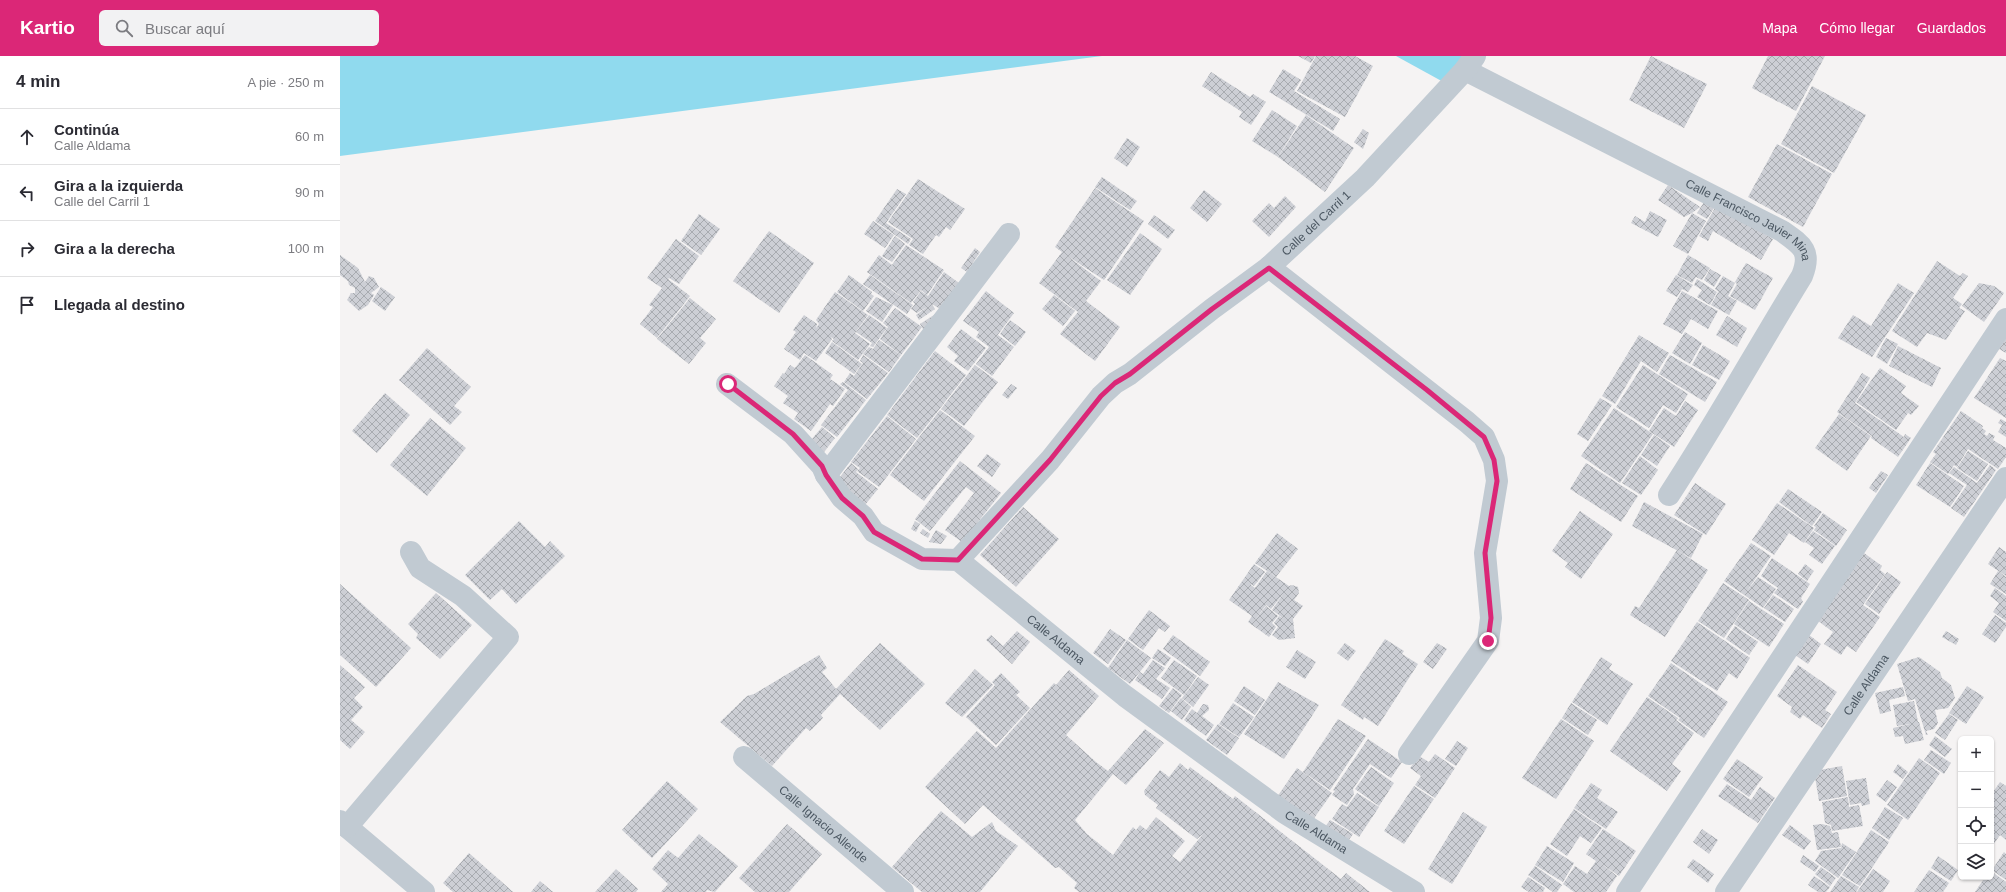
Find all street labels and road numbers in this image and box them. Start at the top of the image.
street label: Calle Francisco Javier Mina [1683,176,1813,262]
street label: Calle del Carril 1 [1279,188,1354,259]
street label: Calle Aldama [1024,612,1088,668]
street label: Calle Aldama [1840,651,1892,718]
street label: Calle Ignacio Allende [776,783,871,866]
street label: Calle Aldama [1282,808,1350,857]

